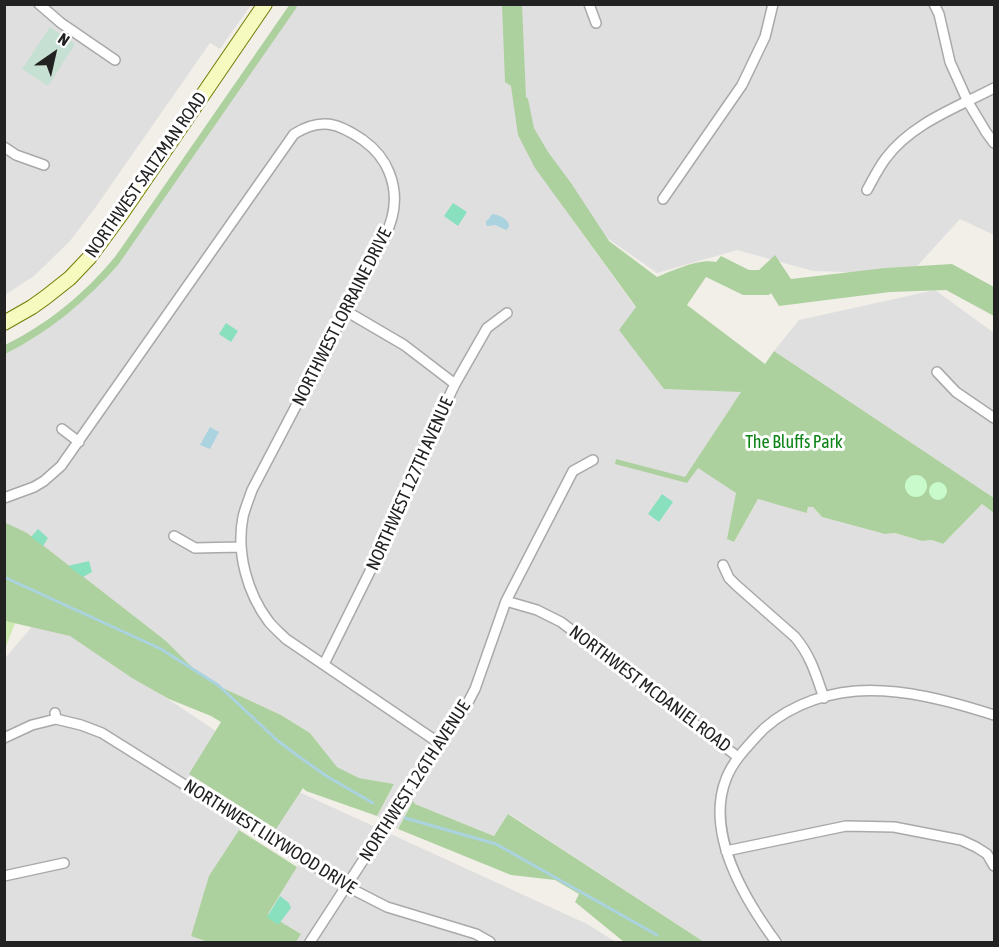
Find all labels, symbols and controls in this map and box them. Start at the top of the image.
north arrow [24,24,84,84]
text: N [55,29,73,49]
street label: NORTHWEST SALTZMAN ROAD [81,88,211,262]
street label: NORTHWEST LORRAINE DRIVE [288,225,396,409]
street label: NORTHWEST 127TH AVENUE [362,394,458,574]
park label: The Bluffs Park [745,431,843,453]
street label: NORTHWEST MCDANIEL ROAD [565,621,735,757]
street label: NORTHWEST 126TH AVENUE [355,697,475,865]
street label: NORTHWEST LILYWOOD DRIVE [180,775,360,899]

